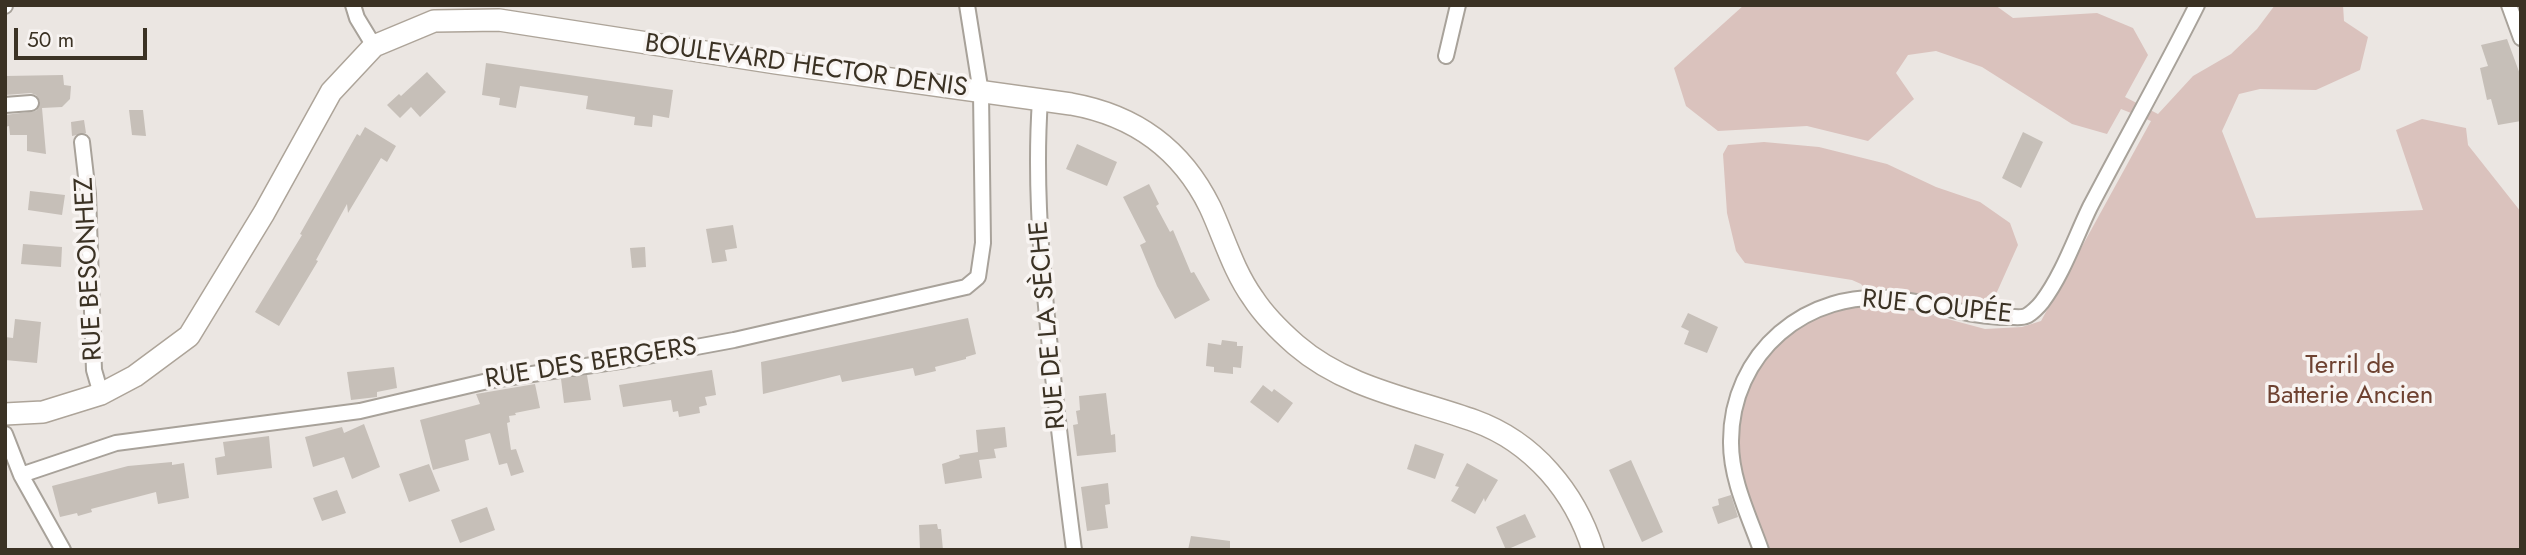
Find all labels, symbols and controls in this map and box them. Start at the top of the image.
scale bar [18,14,150,58]
text: 50 m [27,25,74,55]
street label: BOULEVARD HECTOR DENIS [643,29,969,105]
street label: RUE BESONHEZ [70,176,110,362]
street label: RUE DE LA SÈCHE [1024,219,1074,431]
street label: RUE COUPÉE [1861,285,2013,331]
street label: RUE DES BERGERS [483,332,699,396]
park label: Terril de Batterie Ancien [2267,351,2433,412]

